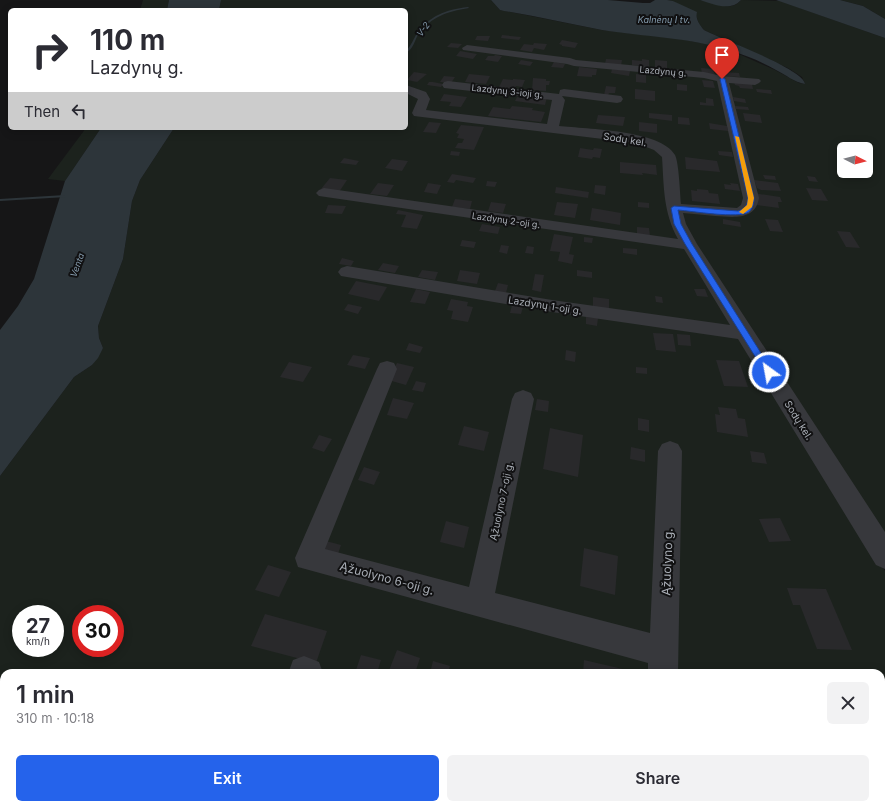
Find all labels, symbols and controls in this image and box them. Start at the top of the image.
water label: Kalnėnų I tv. [638,14,690,25]
water label: V-2 [414,19,432,38]
text: 110 m [90,23,165,57]
icon: right [24,24,76,76]
pin [705,38,739,79]
icon: arrive [711,44,733,66]
text: Lazdynų g. [90,57,184,78]
street label: Lazdynų g. [639,63,687,79]
street label: Lazdynų 3-ioji g. [471,82,543,100]
icon: left [68,100,90,122]
text: Then [24,102,60,121]
street label: Sodų kel. [602,130,648,148]
north arrow [837,142,873,178]
map controls [837,142,873,178]
street label: Lazdynų 2-oji g. [471,210,541,230]
water label: Venta [68,251,87,278]
street label: Lazdynų 1-oji g. [507,293,583,317]
position arrow [748,351,790,393]
street label: Sodų kel. [782,398,816,442]
street label: Ąžuolyno 7-oji g. [487,460,515,541]
street label: Ąžuolyno g. [658,528,676,596]
street label: Ąžuolyno 6-oji g. [338,558,436,598]
speed limit sign: 30 [72,605,124,657]
text: 27 [26,614,50,638]
text: km/h [26,635,50,647]
text: 1 min [16,680,75,709]
button: close [827,682,869,724]
text: 310 m · 10:18 [16,710,94,726]
button: Exit [16,755,439,801]
button: Share [447,755,869,801]

